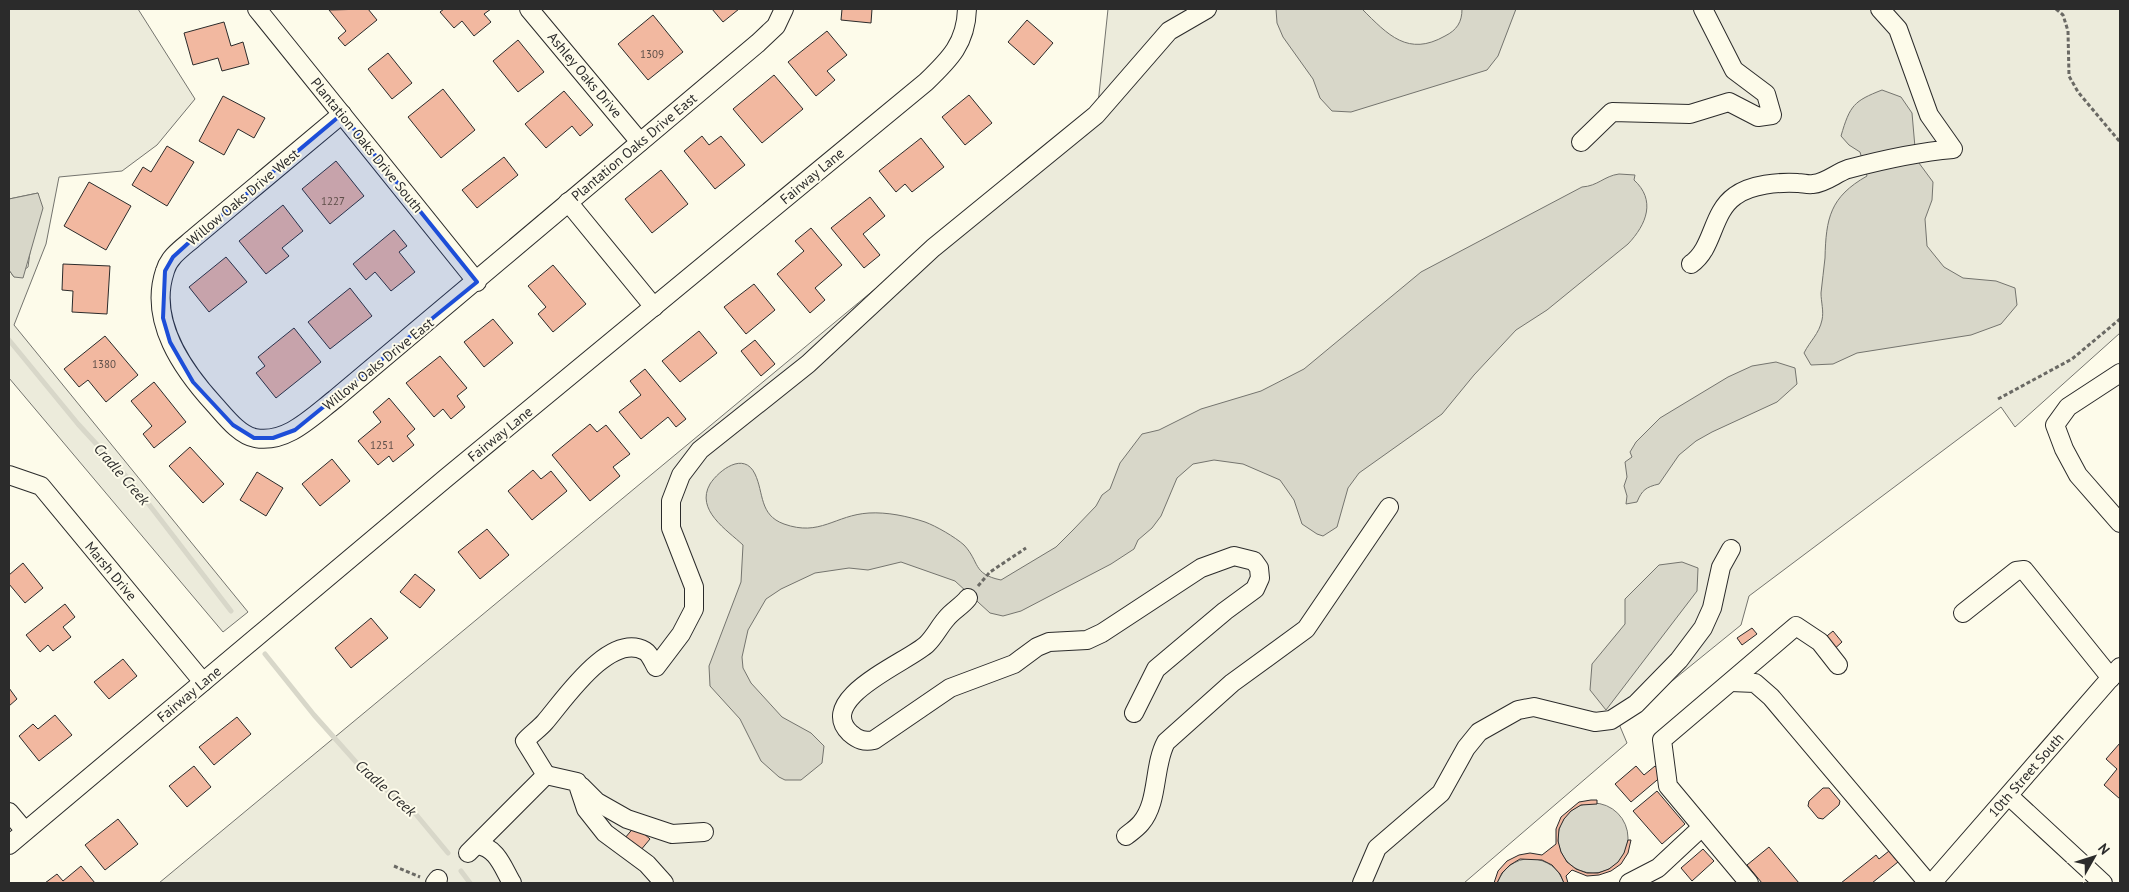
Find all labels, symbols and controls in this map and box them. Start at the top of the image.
street label: Ashley Oaks Drive [544,28,626,122]
house number: 1309 [640,47,664,61]
street label: Plantation Oaks Drive South [307,74,427,216]
street label: Plantation Oaks Drive East [567,89,701,205]
street label: Fairway Lane [776,144,848,208]
street label: Willow Oaks Drive West [183,145,303,249]
house number: 1227 [321,194,345,208]
street label: Willow Oaks Drive East [319,314,437,414]
house number: 1380 [92,357,116,371]
street label: Fairway Lane [464,402,536,466]
house number: 1251 [370,438,394,452]
water label: Cradle Creek [90,439,155,510]
street label: Marsh Drive [81,538,141,604]
street label: Fairway Lane [153,662,225,726]
street label: 10th Street South [1985,729,2067,821]
water label: Cradle Creek [351,756,421,821]
north arrow [2069,832,2119,882]
text: N [2094,840,2114,858]

